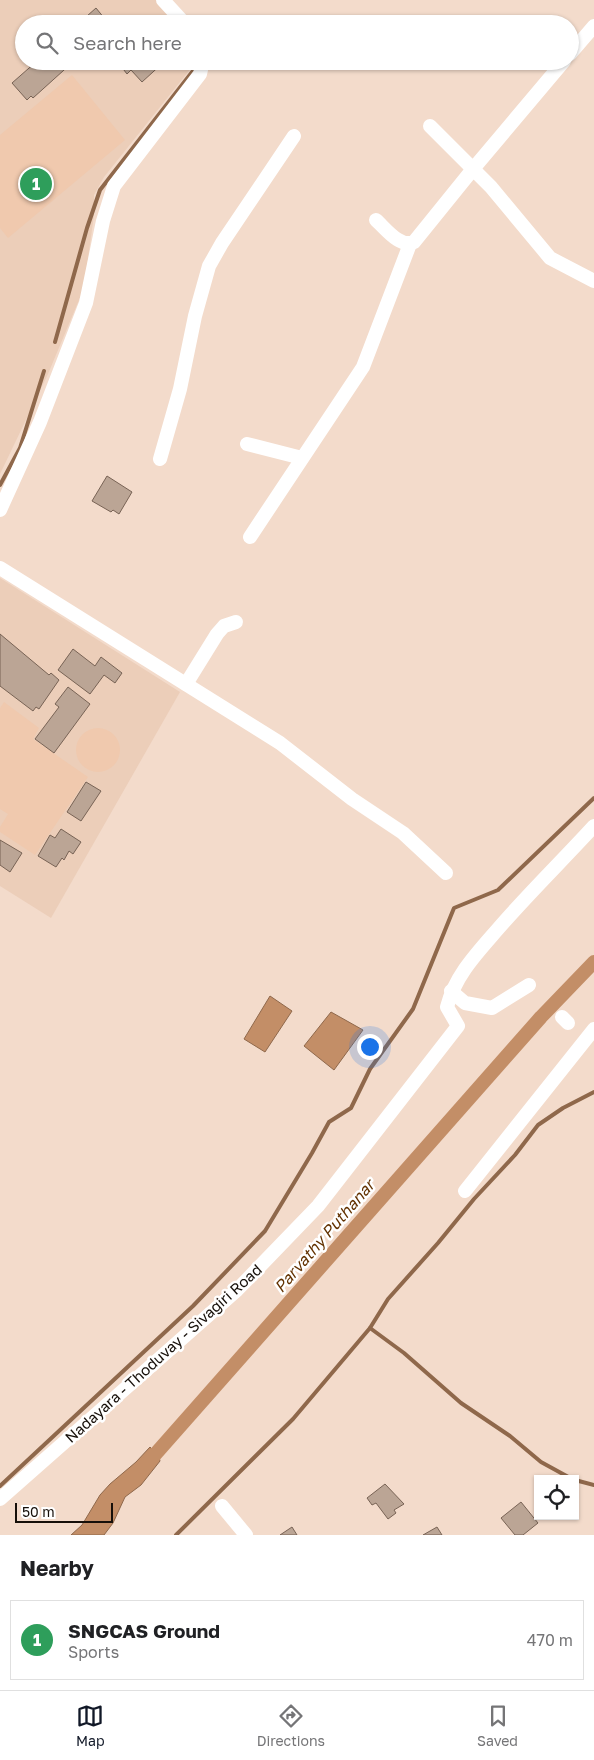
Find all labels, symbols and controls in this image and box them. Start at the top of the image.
search box [15,15,579,70]
icon: search [33,29,61,57]
text: Search here [73,31,182,54]
pin: 1 [20,165,52,203]
your location [357,1034,383,1060]
water label: Parvathy Puthanar [270,1173,380,1296]
street label: Nadayara - Thoduvay - Sivagiri Road [61,1260,265,1446]
map controls [534,1475,579,1520]
button: locate [534,1475,579,1520]
scale bar [15,1500,112,1523]
text: 50 m [22,1503,55,1520]
text: Nearby [20,1555,94,1581]
text: SNGCAS Ground [68,1619,220,1642]
text: 1 [33,1630,41,1650]
text: 470 m [527,1630,573,1650]
text: Sports [68,1642,119,1662]
tab: Map [76,1702,105,1749]
tab: Directions [257,1702,325,1749]
tab: Saved [477,1702,518,1749]

